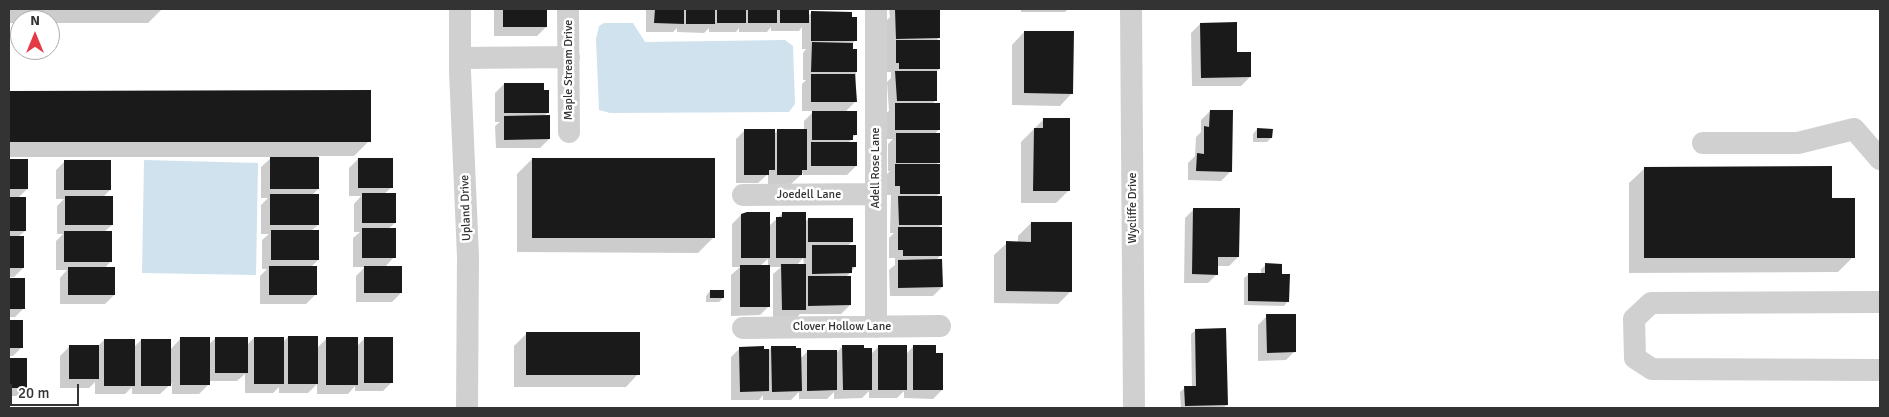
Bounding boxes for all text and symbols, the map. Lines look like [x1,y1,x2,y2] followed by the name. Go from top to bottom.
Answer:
[10,10,60,60] north arrow
[30,12,40,29] text: N
[562,20,576,120] street label: Maple Stream Drive
[869,127,883,209] street label: Adell Rose Lane
[1126,173,1140,243] street label: Wycliffe Drive
[458,175,474,241] street label: Upland Drive
[777,188,841,202] street label: Joedell Lane
[793,320,891,334] street label: Clover Hollow Lane
[12,374,81,406] scale bar
[18,384,49,402] text: 20 m

